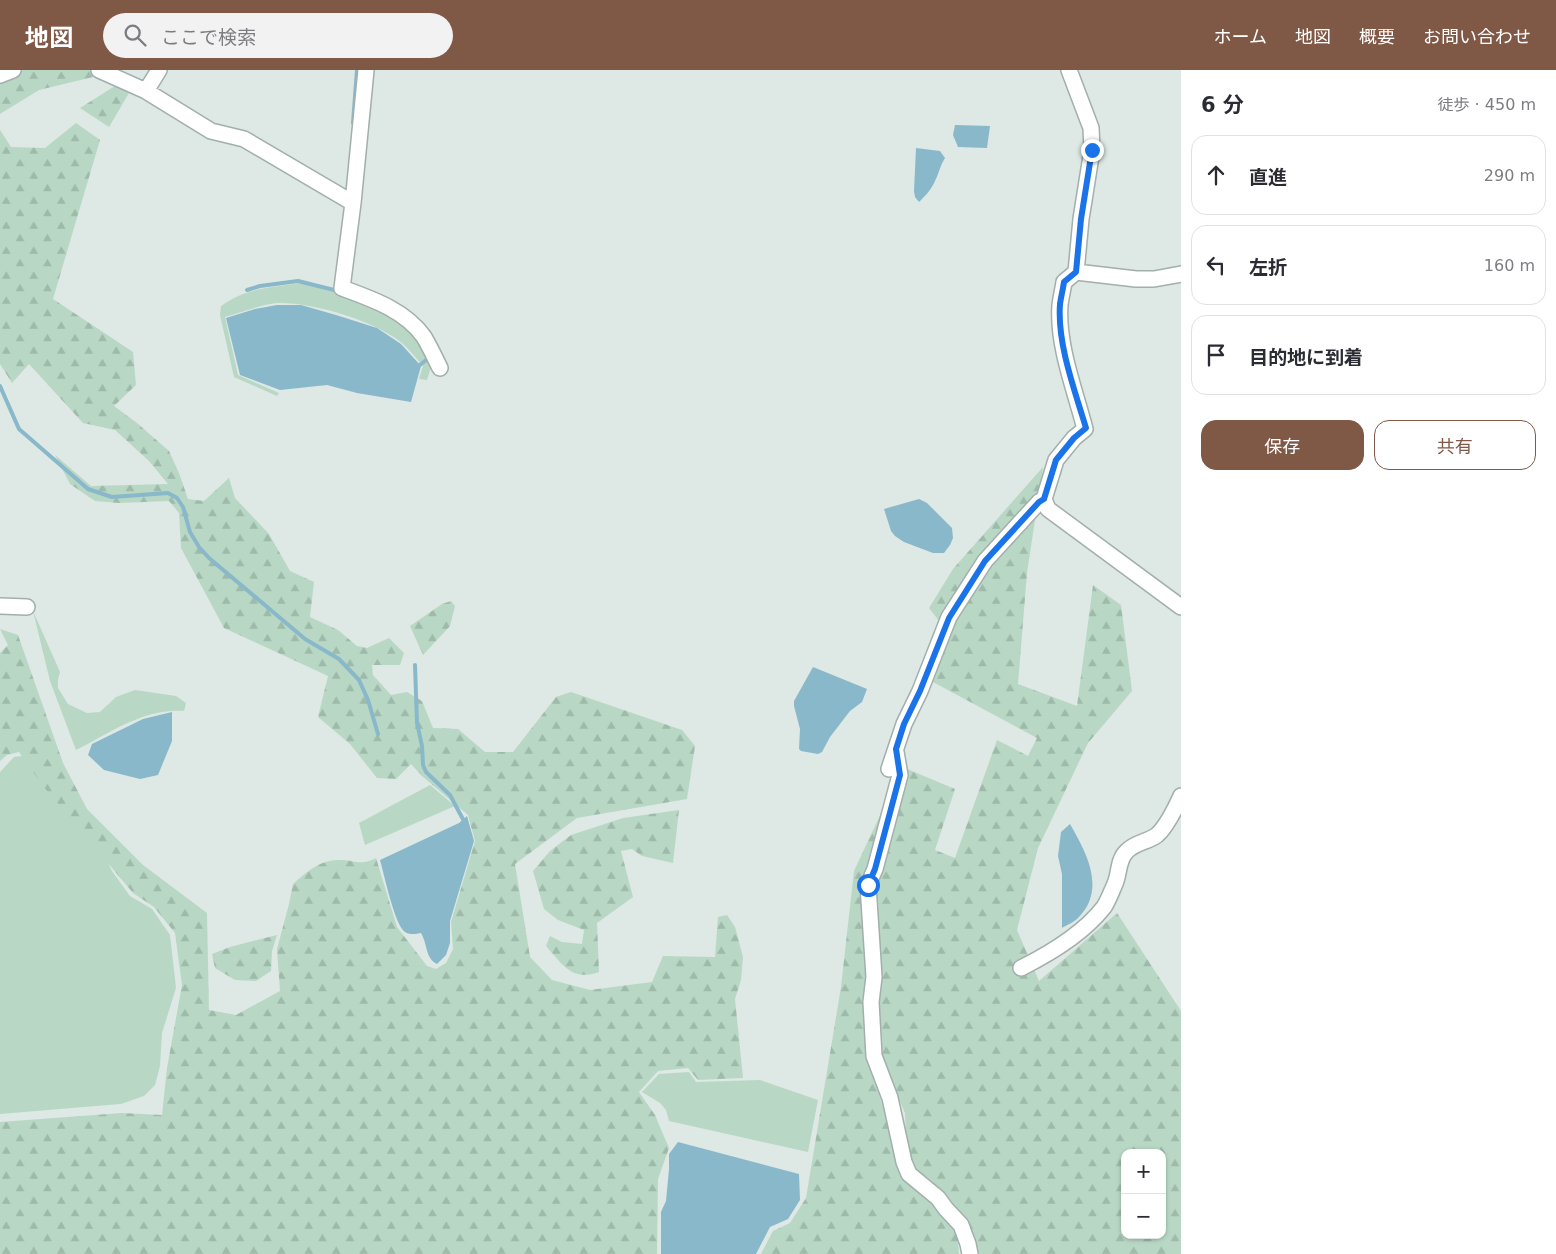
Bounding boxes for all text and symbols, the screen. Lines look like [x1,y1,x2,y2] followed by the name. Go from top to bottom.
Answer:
[103,13,453,58] search box
[121,21,149,49] icon: search
[25,24,73,52] text: 地図
[161,26,256,48] text: ここで検索
[1214,26,1267,47] text: ホーム
[1295,26,1331,47] text: 地図
[1359,26,1395,47] text: 概要
[1423,26,1531,47] text: お問い合わせ
[1201,93,1244,117] text: 6 分
[1438,95,1536,114] text: 徒歩 · 450 m
[1081,139,1104,162] route end
[1202,161,1230,189] icon: ahead
[1249,166,1287,188] text: 直進
[1484,166,1535,185] text: 290 m
[1202,251,1230,279] icon: left
[1249,256,1287,278] text: 左折
[1484,256,1535,275] text: 160 m
[1202,341,1230,369] icon: arrive
[1249,346,1363,368] text: 目的地に到着
[1201,420,1364,470] button: 保存
[1374,420,1536,470] button: 共有
[857,874,880,897] route start
[1121,1149,1166,1239] map controls
[1121,1149,1166,1194] button: +
[1121,1194,1166,1239] button: −

